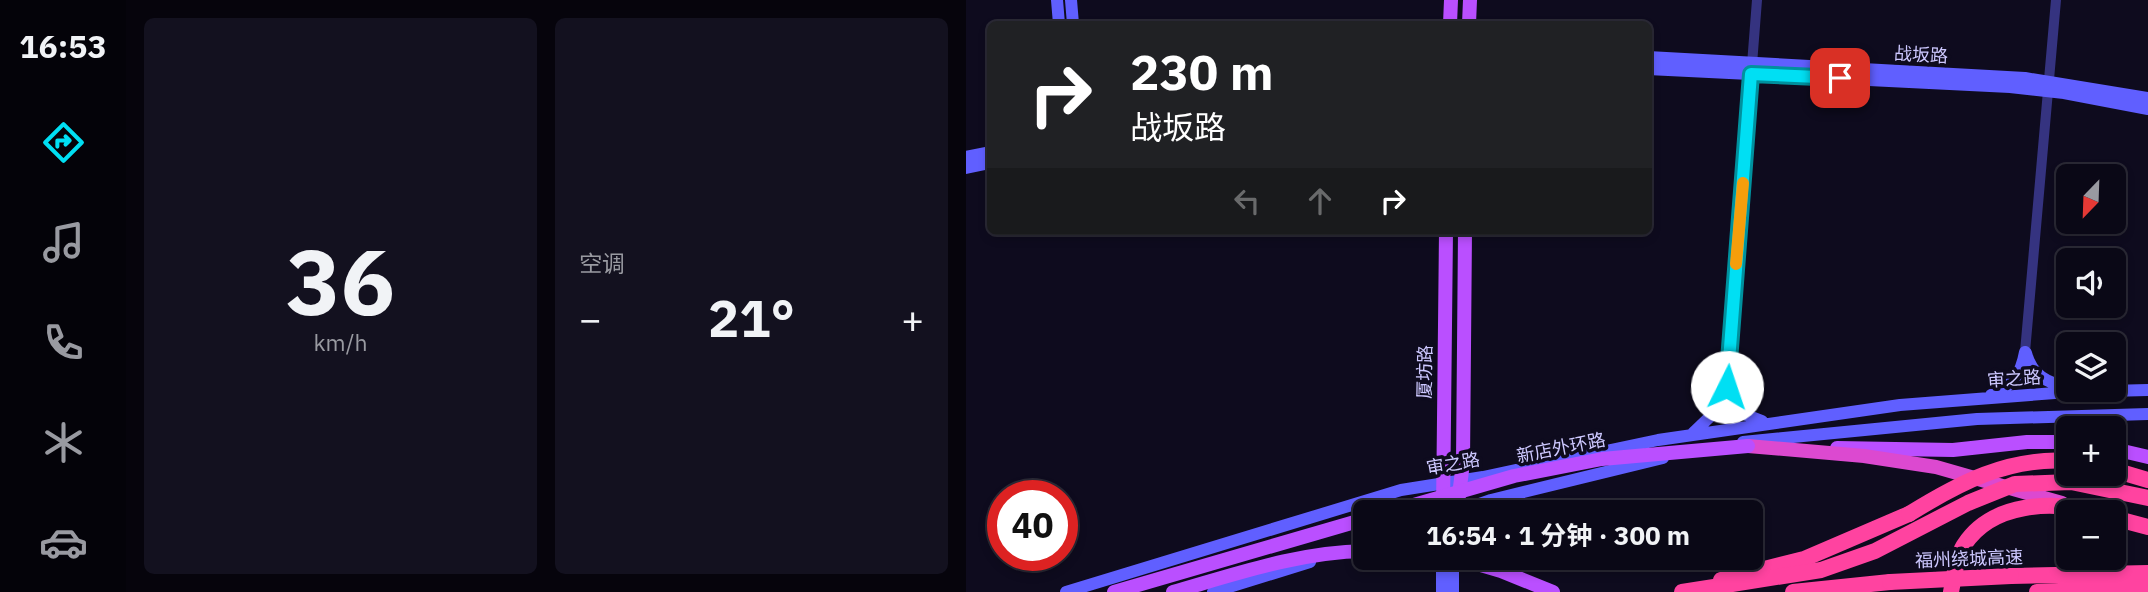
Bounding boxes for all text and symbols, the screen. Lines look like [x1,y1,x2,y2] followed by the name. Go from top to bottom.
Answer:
[19,25,107,67] text: 16:53
[1130,40,1274,103] text: 230 m
[1893,42,1949,67] street label: 战坂路
[1810,48,1870,108] pin
[1015,49,1106,140] icon: right
[1821,59,1859,97] icon: arrive
[1130,106,1226,148] text: 战坂路
[39,118,88,167] icon: directions
[2056,164,2126,234] north arrow
[2056,164,2126,570] map controls
[1228,182,1266,220] icon: left
[1301,182,1339,220] icon: ahead
[1374,182,1412,220] icon: right
[39,218,88,267] icon: music
[286,222,395,340] text: 36
[579,248,625,278] text: 空调
[2056,248,2126,318] button: sound
[708,284,795,351] text: 21°
[579,294,602,343] text: −
[901,294,924,343] text: +
[39,318,88,367] icon: phone
[313,327,368,357] text: km/h
[2056,332,2126,402] button: layers
[1413,345,1436,399] street label: 厦坊路
[1690,350,1764,424] position arrow
[1986,365,2042,392] street label: 审之路
[2056,416,2126,486] button: +
[39,418,88,467] icon: climate
[1515,428,1607,467] street label: 新店外环路
[1424,447,1481,480] street label: 审之路
[987,480,1078,571] speed limit sign: 40
[2056,500,2126,570] button: −
[39,518,88,567] icon: car
[1426,518,1690,552] text: 16:54 · 1 分钟 · 300 m
[1915,545,2023,572] street label: 福州绕城高速

